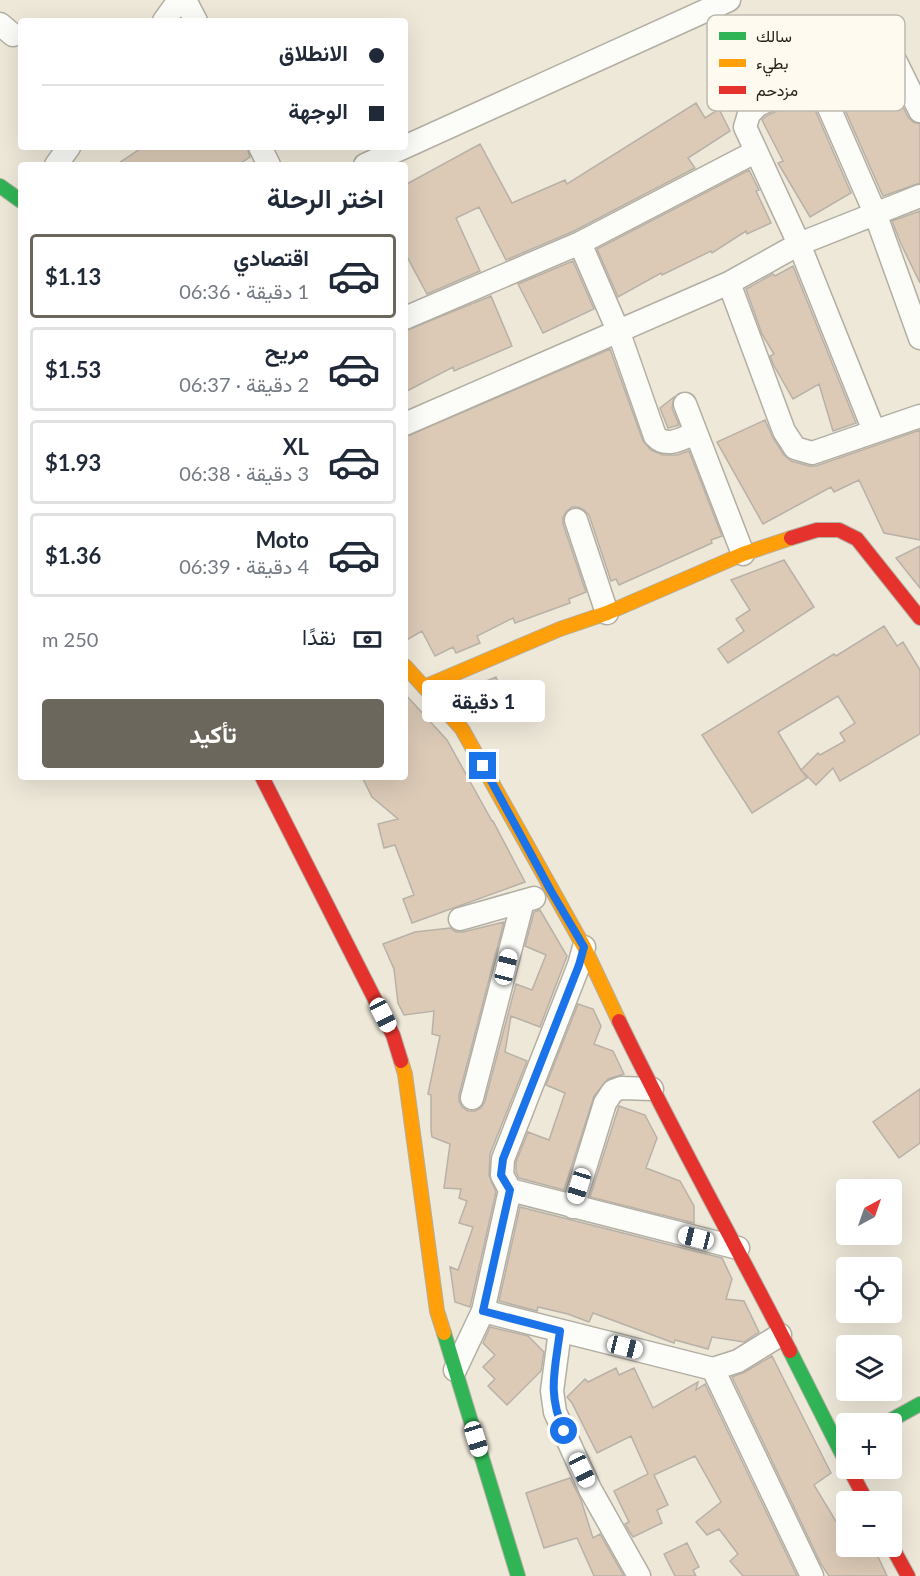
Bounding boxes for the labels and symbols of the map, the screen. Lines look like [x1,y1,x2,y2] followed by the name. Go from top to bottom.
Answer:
[707,15,905,111] legend
[756,26,792,45] text: سالك
[756,53,788,77] text: بطيء
[756,80,798,101] text: مزدحم
[422,679,544,721] callout: 1 دقيقة
[469,752,496,779] route end
[493,947,519,987] car
[367,995,399,1035] car
[565,1166,593,1206] car
[836,1179,902,1245] north arrow
[676,1225,716,1251] car
[605,1334,645,1360] car
[550,1417,577,1444] route start
[462,1419,490,1459] car
[566,1450,598,1490] car

